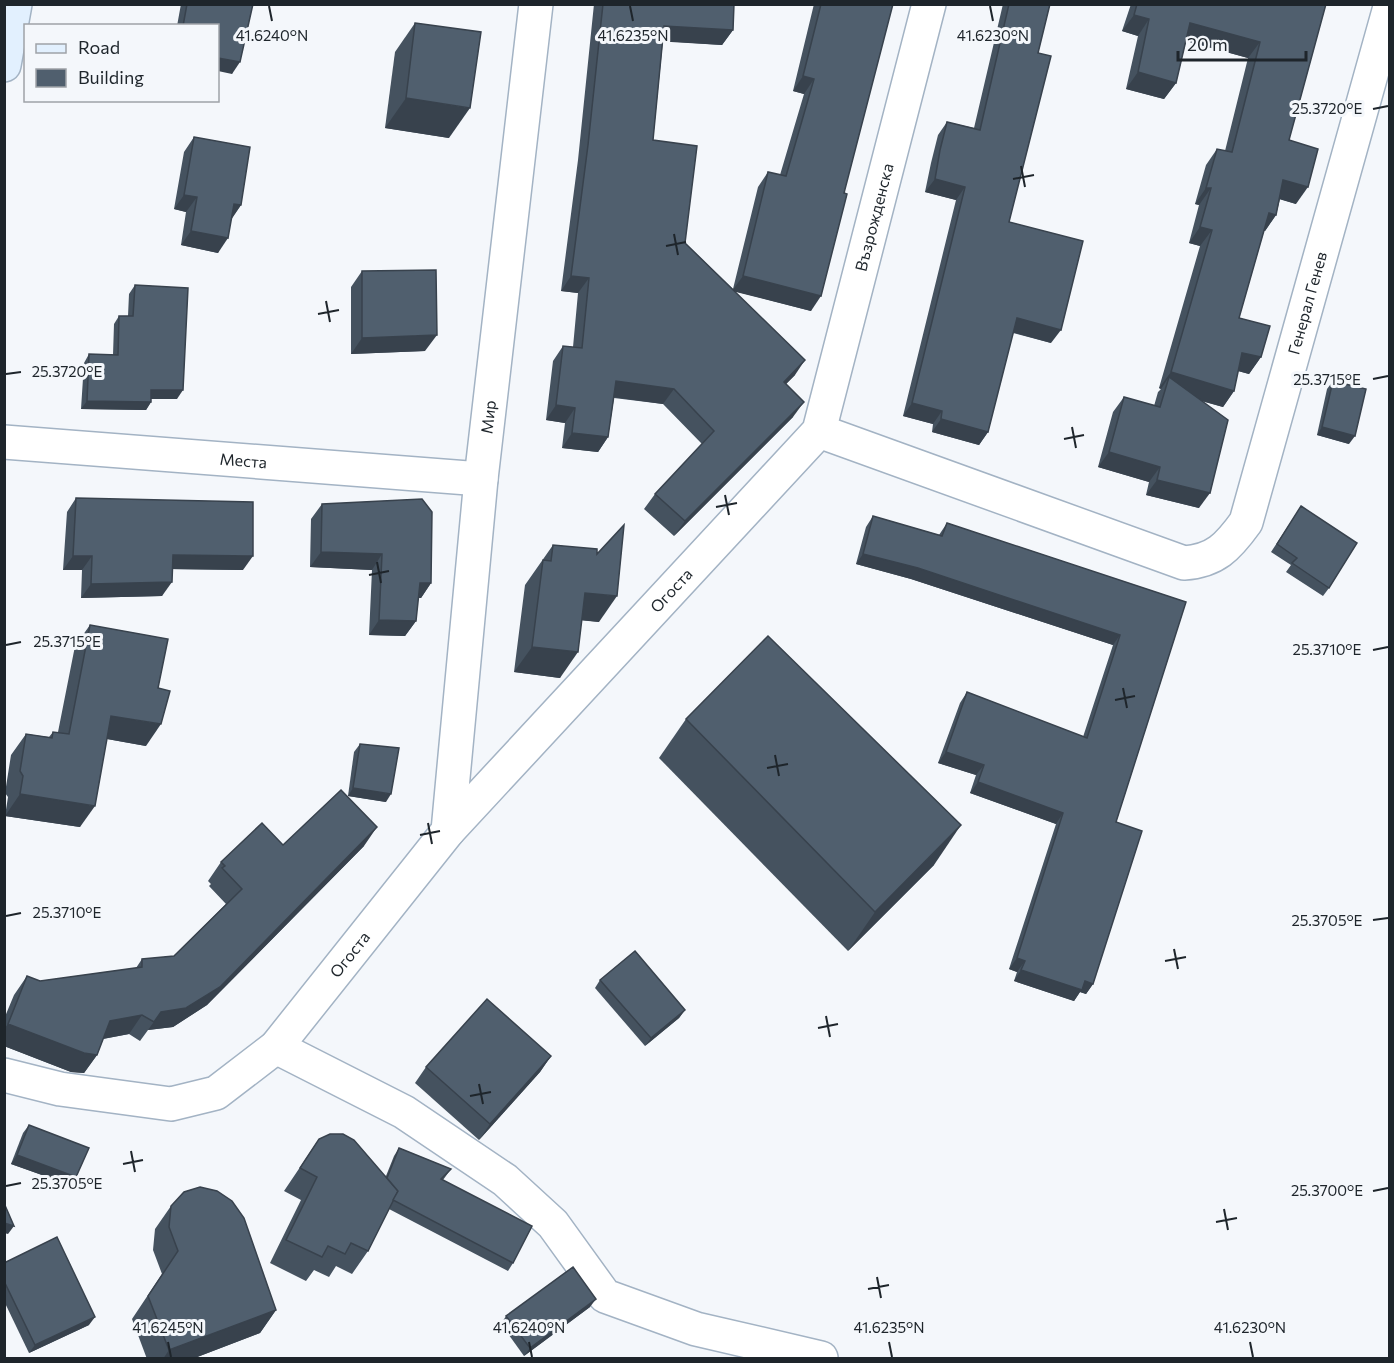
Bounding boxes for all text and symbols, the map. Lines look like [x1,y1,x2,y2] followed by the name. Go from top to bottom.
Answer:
[24,24,219,102] legend
[1178,24,1306,62] scale bar
[236,26,308,44] text: 41.6240°N
[597,26,669,44] text: 41.6235°N
[957,26,1029,44] text: 41.6230°N
[1187,33,1228,55] text: 20 m
[78,36,120,58] text: Road
[78,66,144,88] text: Building
[1292,99,1362,117] text: 25.3720°E
[851,161,897,273] street label: Възрожденска
[1283,249,1330,357] street label: Генерал Генев
[32,362,102,380] text: 25.3720°E
[1293,370,1361,388] text: 25.3715°E
[476,399,499,435] street label: Мир
[219,449,268,471] street label: Места
[646,564,696,616] street label: Огоста
[33,632,101,650] text: 25.3715°E
[1293,640,1361,658] text: 25.3710°E
[33,903,101,921] text: 25.3710°E
[1292,911,1363,929] text: 25.3705°E
[325,927,373,981] street label: Огоста
[32,1174,103,1192] text: 25.3705°E
[1291,1181,1363,1199] text: 25.3700°E
[132,1318,204,1336] text: 41.6245°N
[493,1318,565,1336] text: 41.6240°N
[853,1318,925,1336] text: 41.6235°N
[1214,1318,1286,1336] text: 41.6230°N

